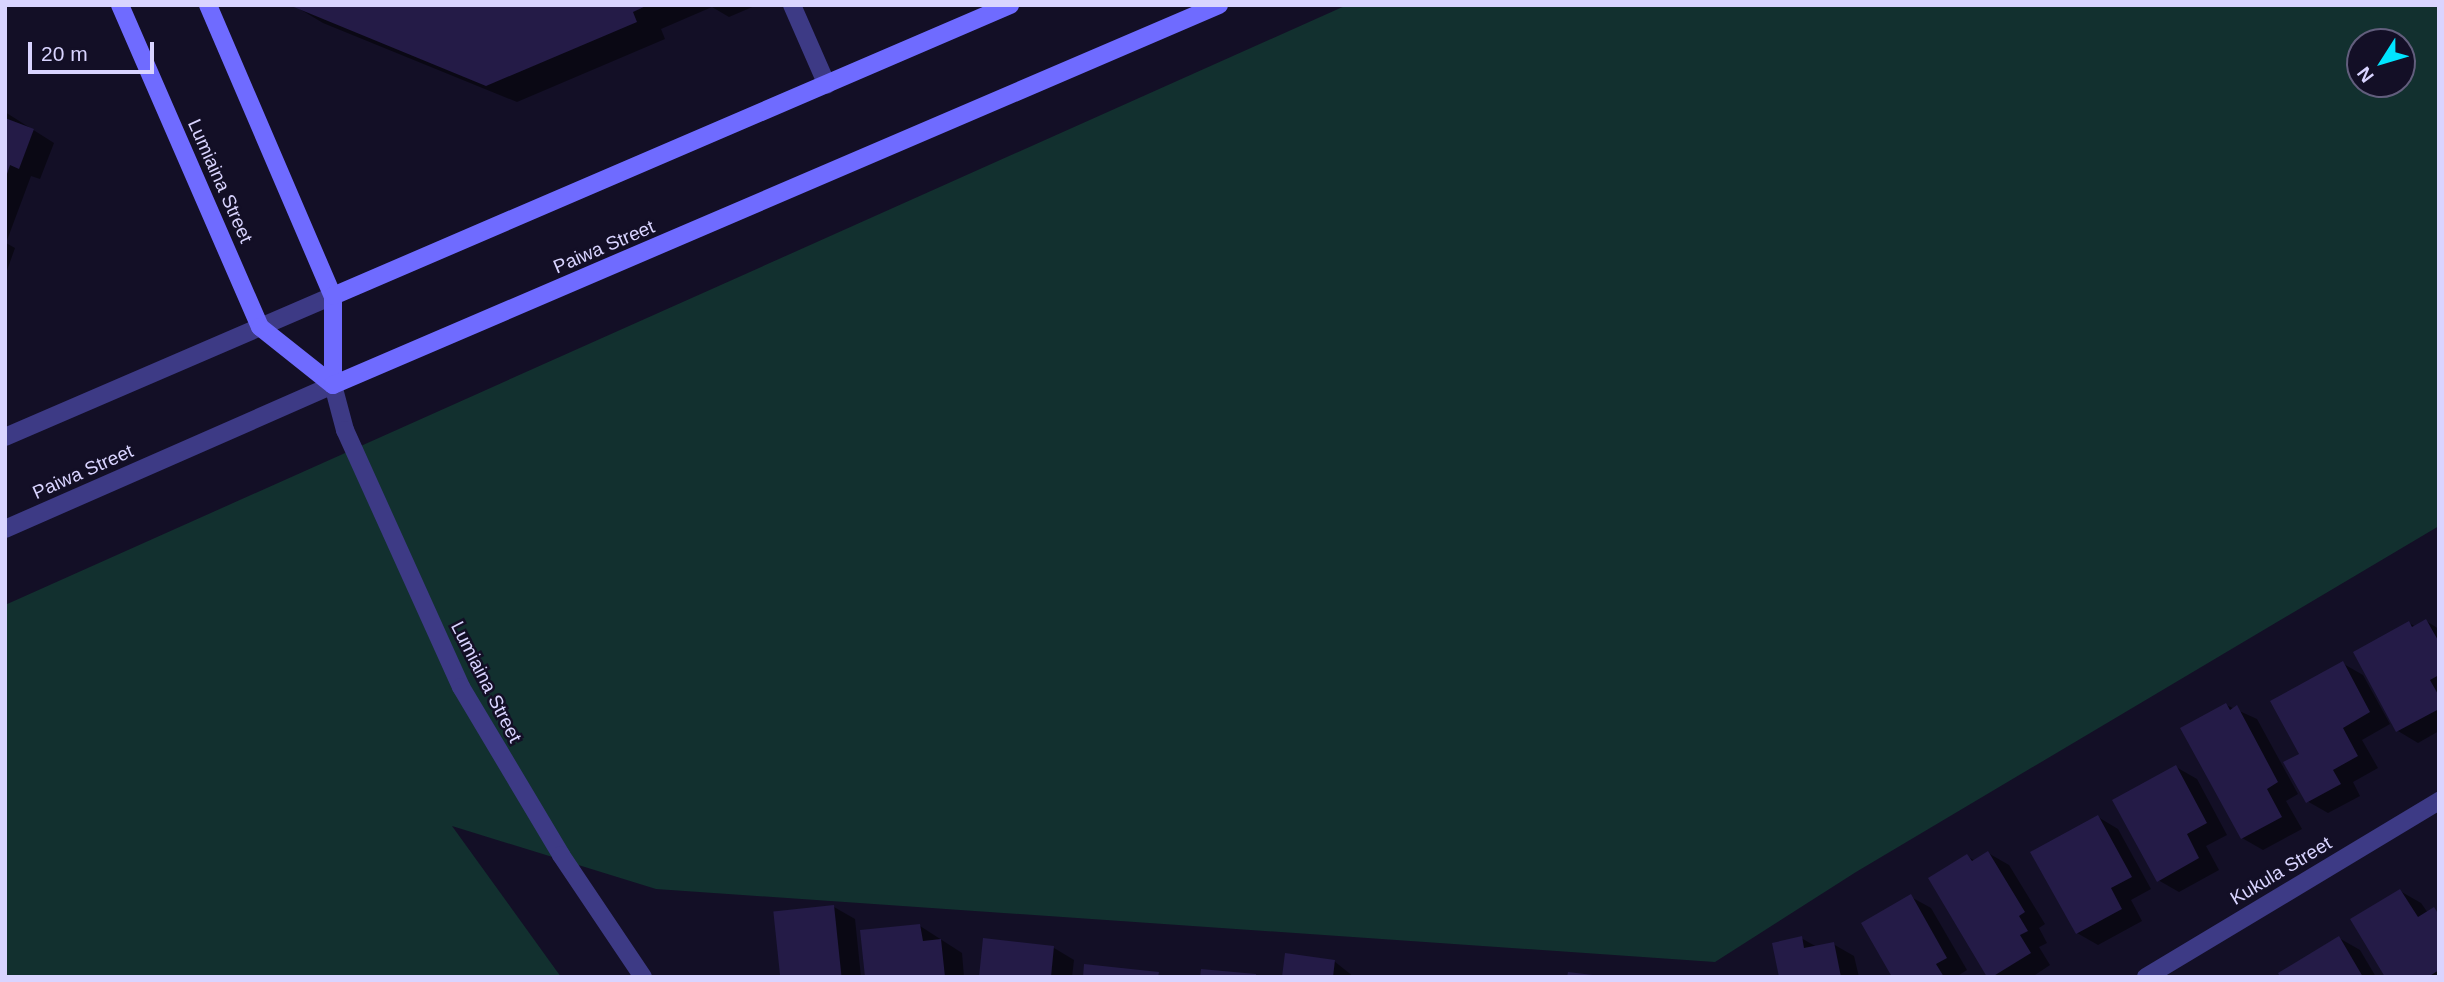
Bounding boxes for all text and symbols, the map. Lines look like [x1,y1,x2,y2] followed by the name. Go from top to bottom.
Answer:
[32,28,158,72] scale bar
[2346,28,2416,98] north arrow
[41,42,88,65] text: 20 m
[2353,63,2378,87] text: N
[183,116,257,246] street label: Lumiaina Street
[550,215,658,279] street label: Paiwa Street
[29,440,137,504] street label: Paiwa Street
[446,618,526,746] street label: Lumiaina Street
[2226,832,2336,910] street label: Kukula Street

